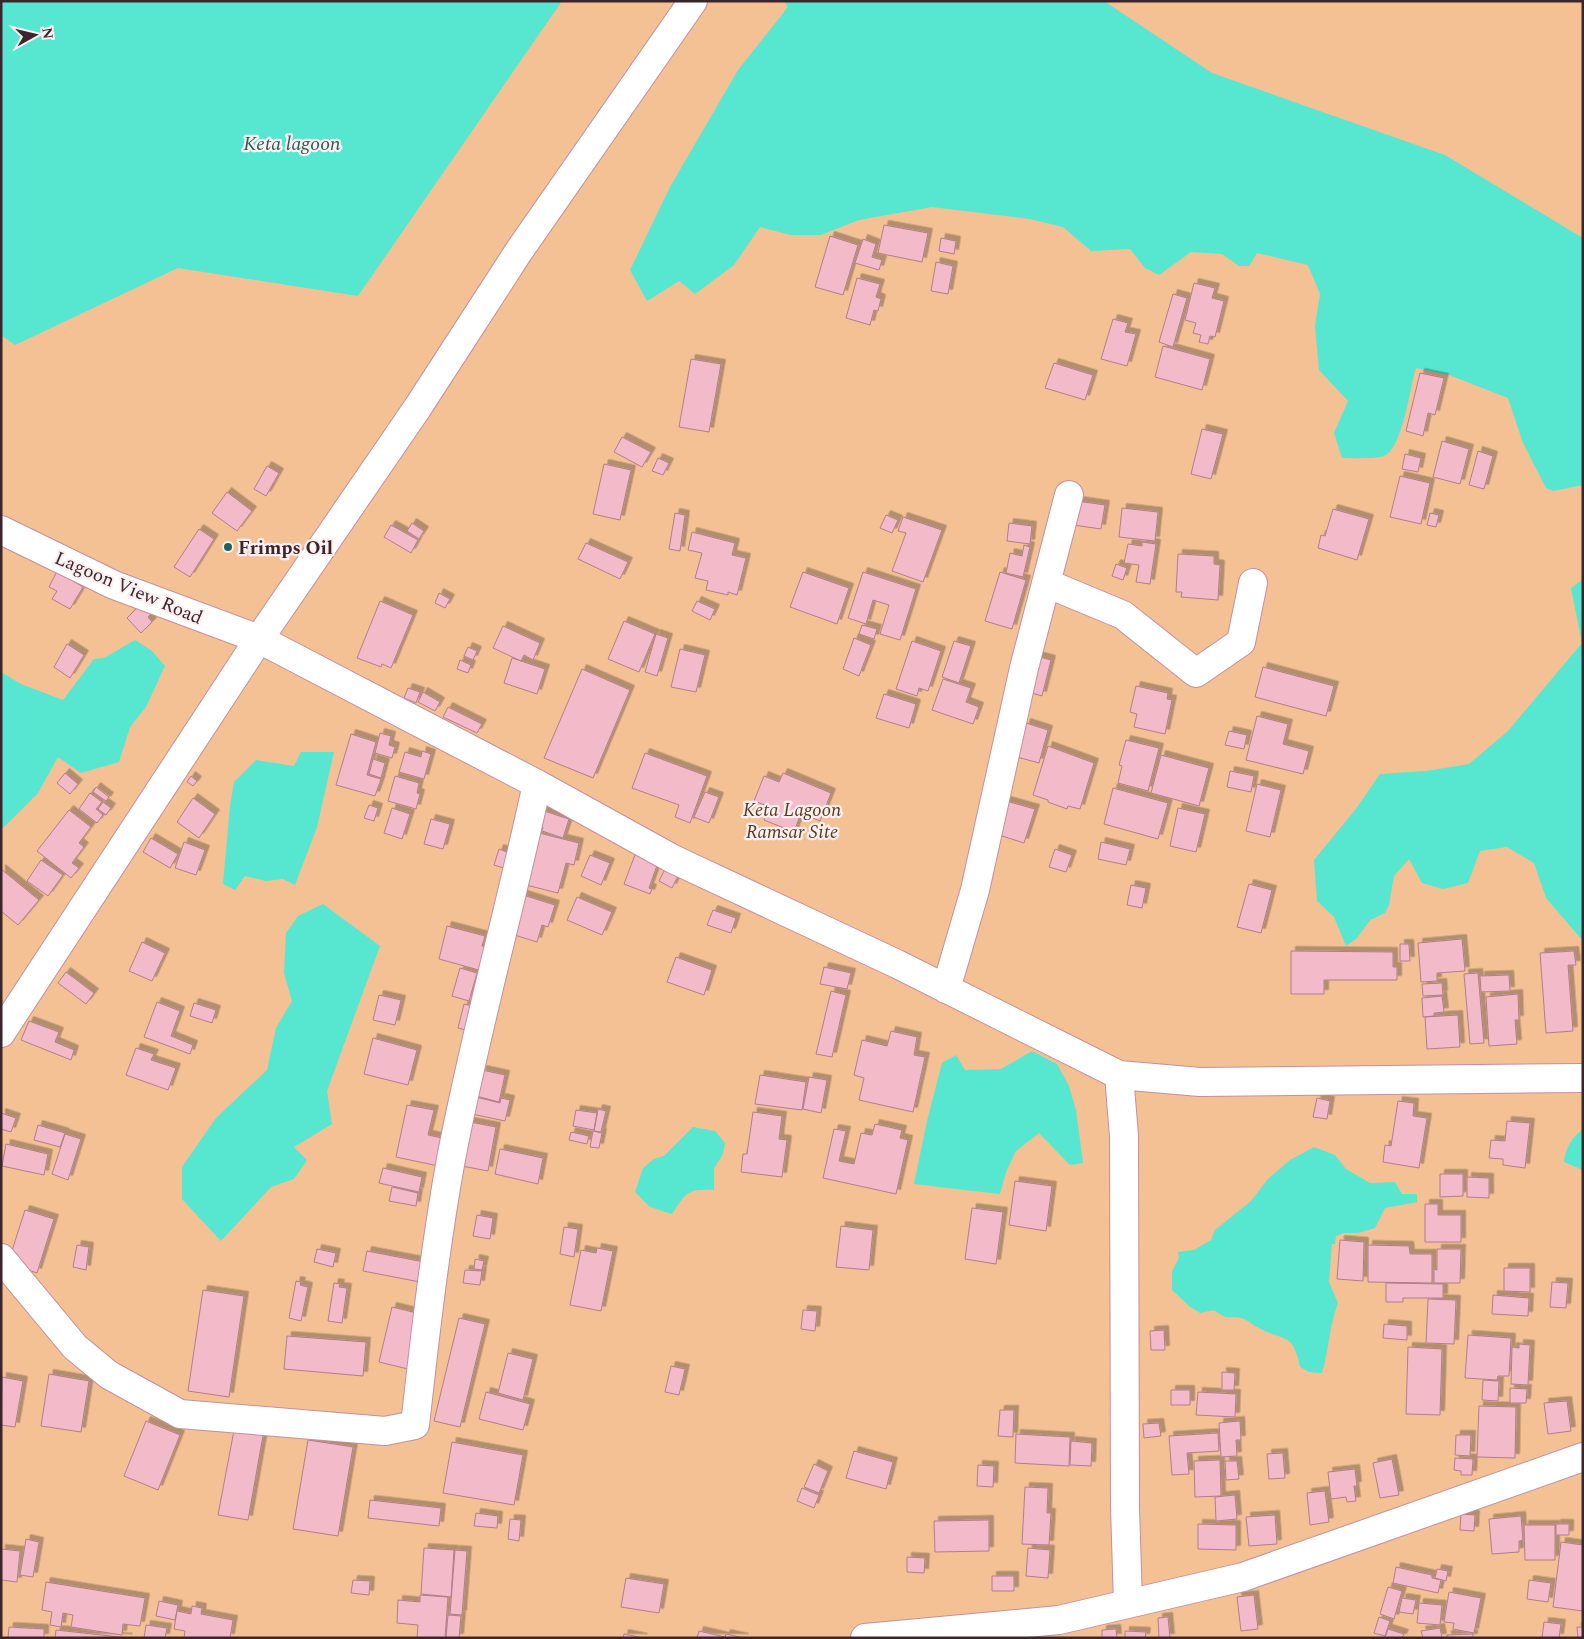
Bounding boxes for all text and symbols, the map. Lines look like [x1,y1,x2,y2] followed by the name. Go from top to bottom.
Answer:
[10,10,60,60] north arrow
[36,26,59,40] text: N
[243,129,341,159] water label: Keta lagoon
[238,534,333,563] place label: Frimps Oil
[222,541,234,553] marker: Frimps Oil
[50,544,207,633] street label: Lagoon View Road
[743,796,841,847] park label: Keta Lagoon Ramsar Site

